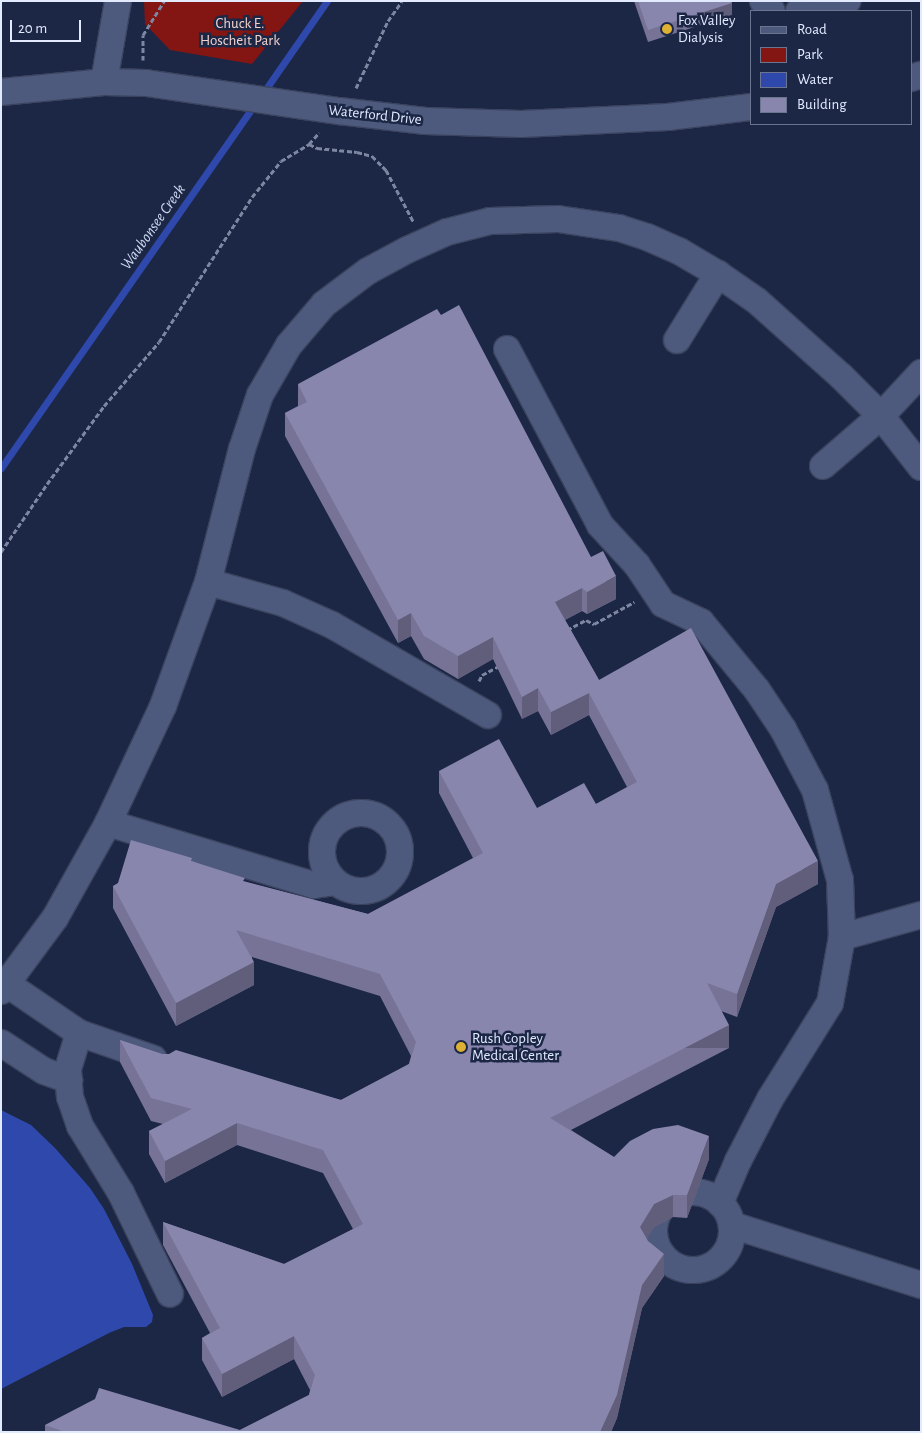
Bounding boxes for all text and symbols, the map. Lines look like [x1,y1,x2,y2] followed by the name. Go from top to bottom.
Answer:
[12,10,84,42] scale bar
[750,10,912,125] legend
[678,11,735,46] place label: Fox Valley Dialysis
[200,14,280,49] park label: Chuck E. Hoscheit Park
[18,21,47,36] text: 20 m
[660,22,674,36] marker: Fox Valley Dialysis
[797,22,827,37] text: Road
[797,47,823,62] text: Park
[797,72,833,87] text: Water
[797,97,847,112] text: Building
[328,101,422,129] street label: Waterford Drive
[116,180,190,274] water label: Waubonsee Creek
[472,1029,559,1064] place label: Rush Copley Medical Center
[454,1040,468,1054] marker: Rush Copley Medical Center

